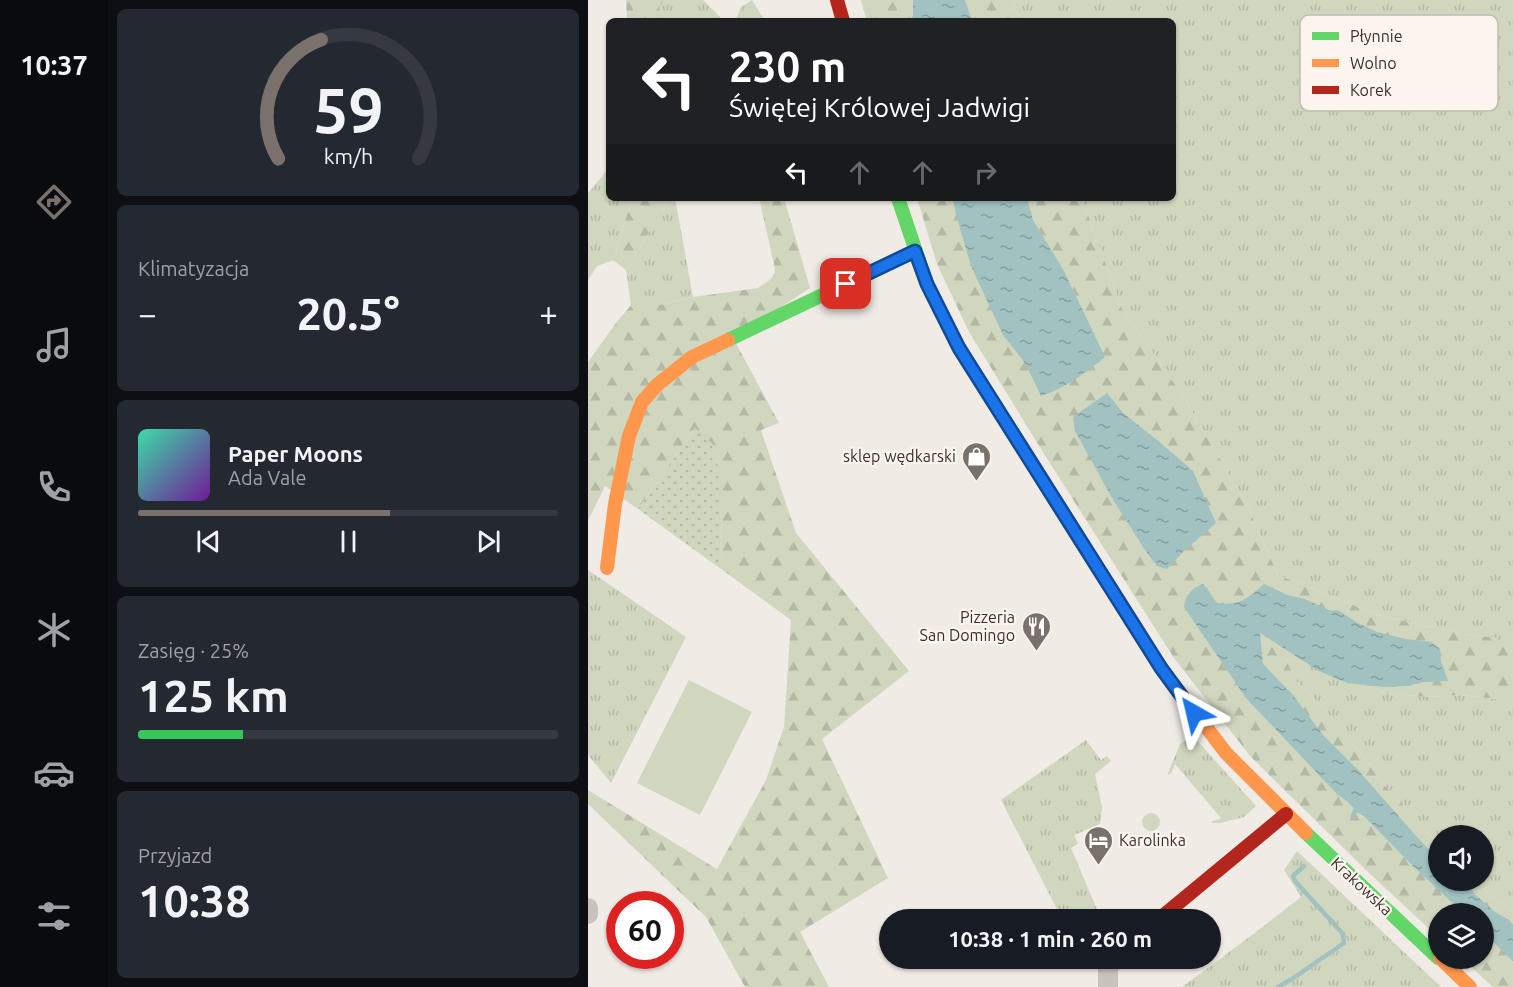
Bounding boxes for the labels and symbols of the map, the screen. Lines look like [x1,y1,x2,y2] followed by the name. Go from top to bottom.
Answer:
[1300,15,1498,111] legend
[1350,27,1403,45] text: Płynnie
[1350,54,1397,72] text: Wolno
[1350,81,1392,99] text: Korek
[820,258,871,309] pin
[961,440,993,482] shop icon: sklep wędkarski
[843,447,956,465] place label: sklep wędkarski
[920,608,1015,644] place label: Pizzeria San Domingo
[1020,610,1052,652] restaurant icon: Pizzeria San Domingo
[1162,681,1226,745] position arrow
[1082,824,1114,866] hotel icon: Karolinka
[1119,831,1186,849] place label: Karolinka
[1328,853,1396,919] street label: Krakowska
[606,891,684,969] speed limit sign: 60

